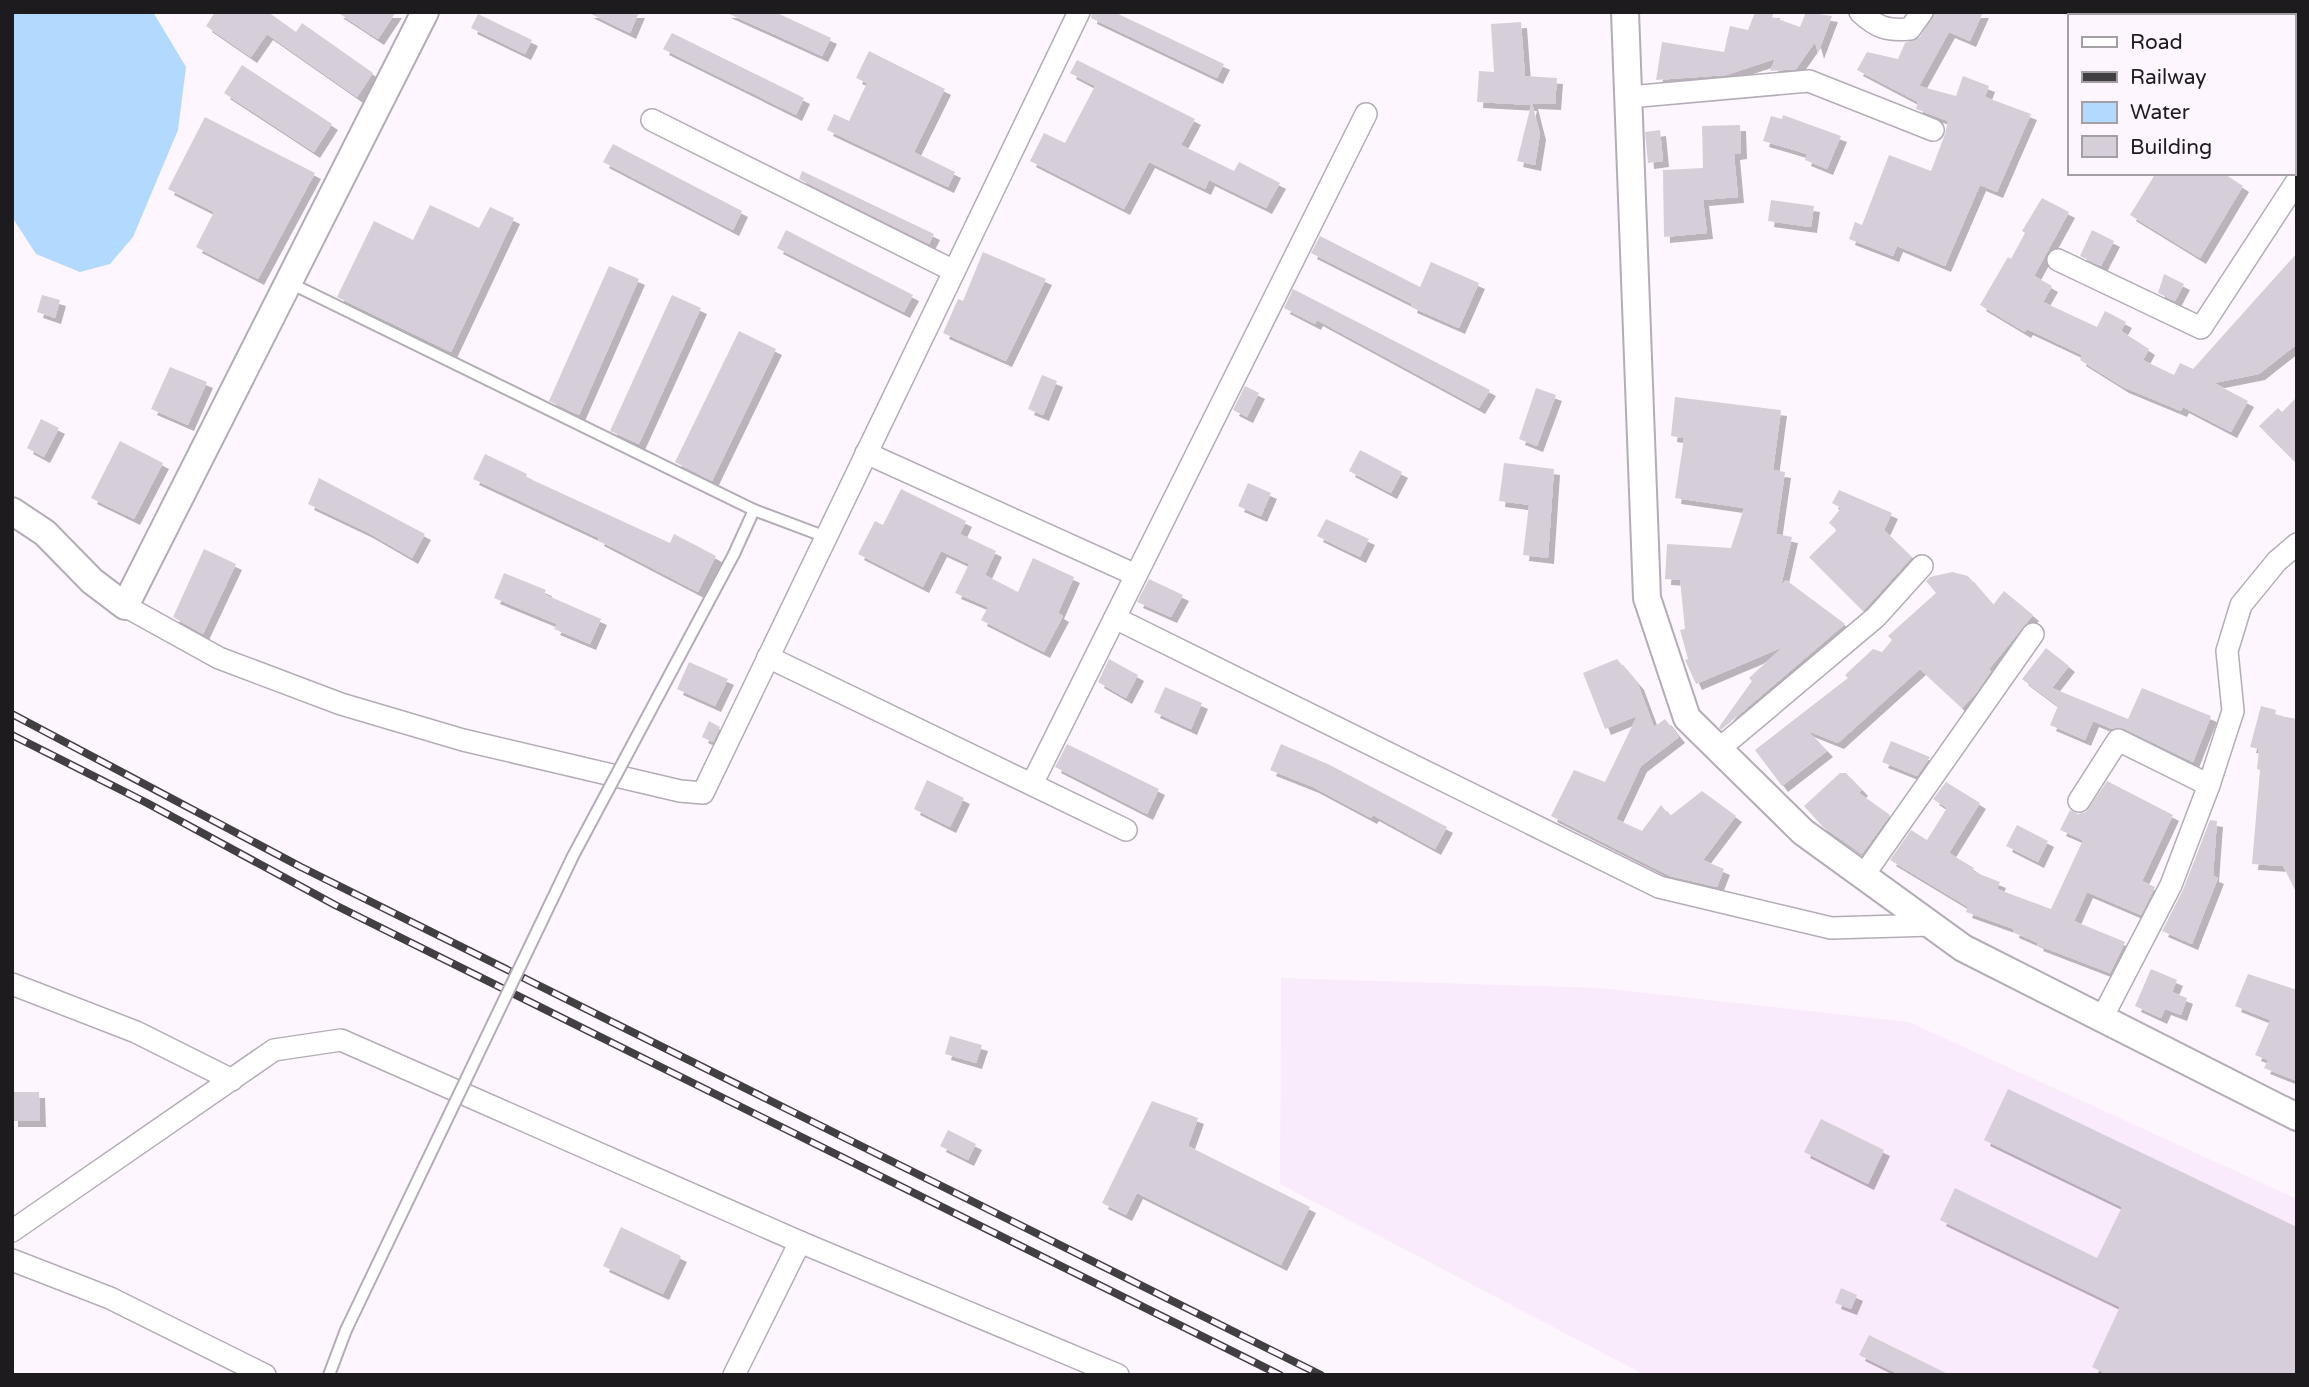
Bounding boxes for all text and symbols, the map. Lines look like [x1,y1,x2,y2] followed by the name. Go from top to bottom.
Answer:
[2068,14,2295,175] legend
[2130,30,2183,55] text: Road
[2130,65,2207,90] text: Railway
[2130,100,2190,125] text: Water
[2130,135,2212,160] text: Building

